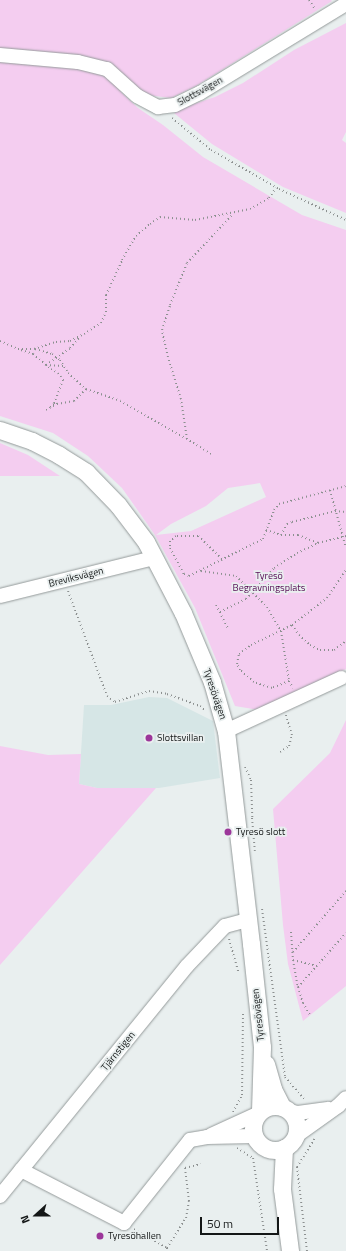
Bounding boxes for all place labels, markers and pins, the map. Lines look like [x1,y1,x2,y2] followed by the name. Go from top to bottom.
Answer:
[157,732,204,744] place label: Slottsvillan
[144,733,154,743] marker: Slottsvillan
[236,826,285,838] place label: Tyresö slott
[223,827,233,837] marker: Tyresö slott
[108,1230,161,1242] place label: Tyresöhallen
[95,1231,105,1241] marker: Tyresöhallen

